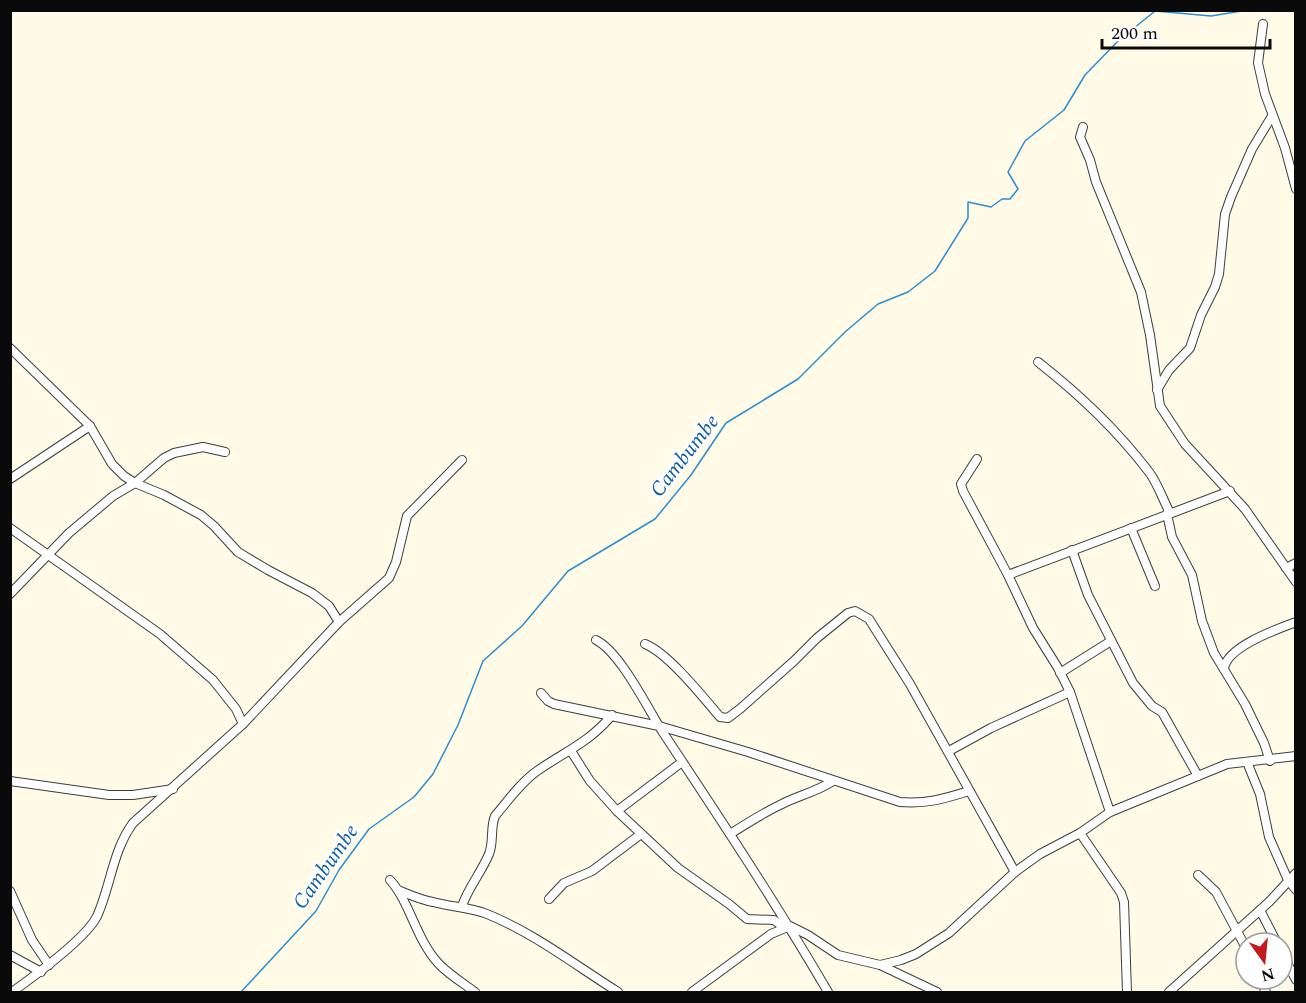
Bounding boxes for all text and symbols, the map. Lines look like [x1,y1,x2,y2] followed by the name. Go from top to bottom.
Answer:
[1102,12,1270,50] scale bar
[1111,20,1158,47] text: 200 m
[642,408,728,504] water label: Cambumbe
[285,818,367,916] water label: Cambumbe
[1234,931,1294,991] north arrow
[1258,961,1277,988] text: N

